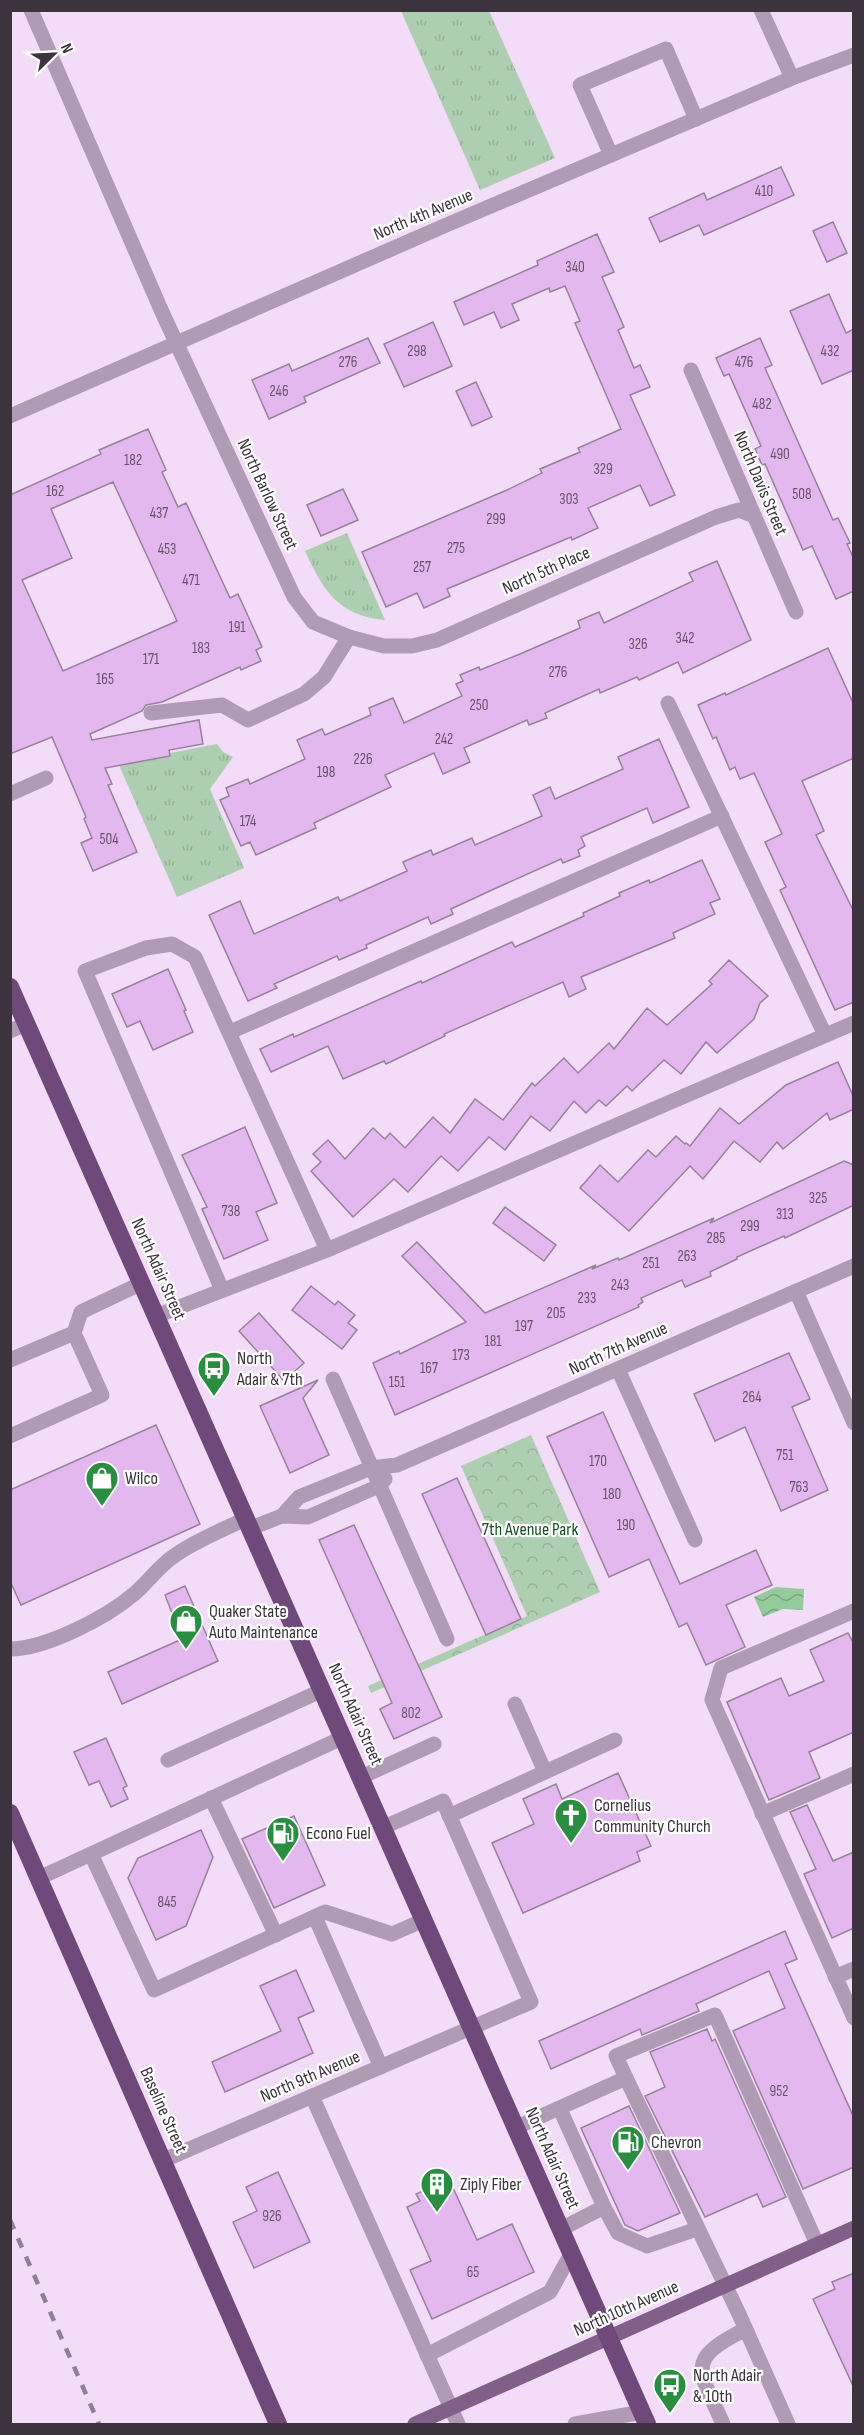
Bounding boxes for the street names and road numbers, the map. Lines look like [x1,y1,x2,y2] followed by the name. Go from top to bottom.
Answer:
[370,184,476,245] street label: North 4th Avenue
[729,428,792,539] street label: North Davis Street
[233,435,303,553] street label: North Barlow Street
[499,542,593,599] street label: North 5th Place
[127,1215,191,1324] street label: North Adair Street
[566,1317,671,1380] street label: North 7th Avenue
[324,1660,388,1769] street label: North Adair Street
[257,2046,363,2107] street label: North 9th Avenue
[135,2064,192,2157] street label: Baseline Street
[521,2104,585,2213] street label: North Adair Street
[571,2276,682,2341] street label: North 10th Avenue

